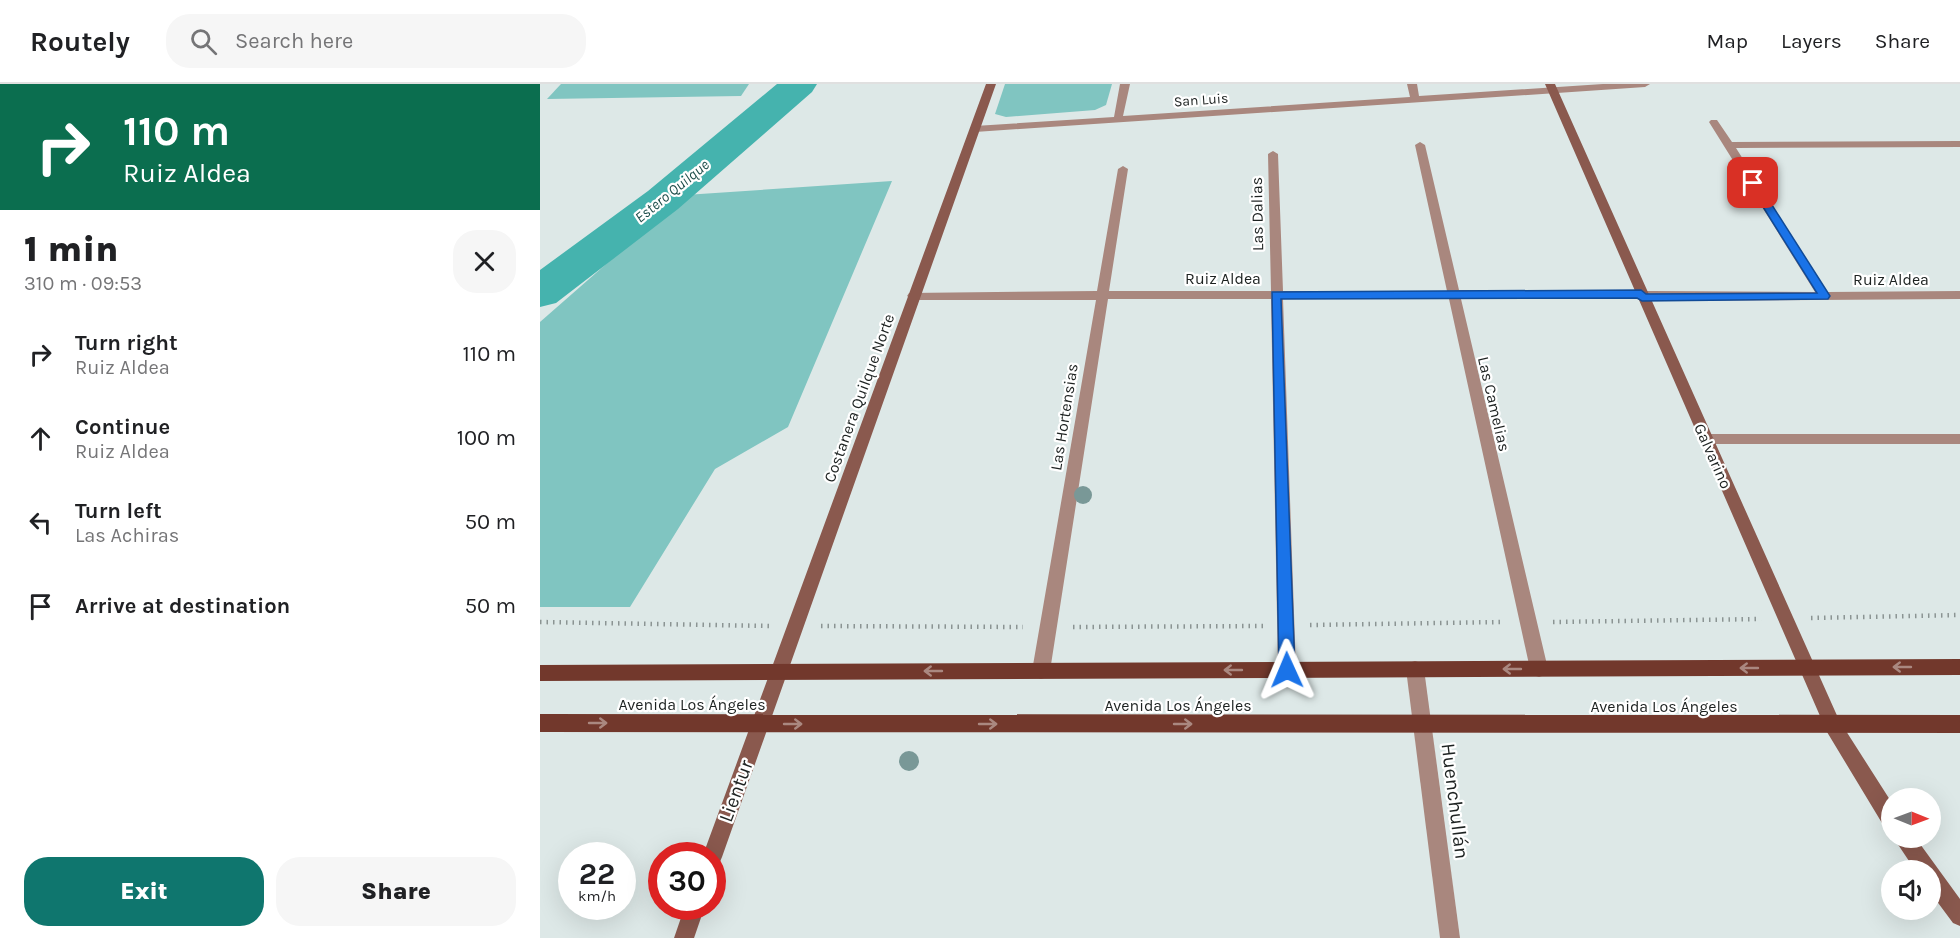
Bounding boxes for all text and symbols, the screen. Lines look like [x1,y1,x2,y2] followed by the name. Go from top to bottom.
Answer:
[166,14,586,68] search box
[30,25,130,58] text: Routely
[187,25,220,58] icon: search
[235,28,353,54] text: Search here
[1706,29,1748,53] text: Map
[1781,29,1842,53] text: Layers
[1875,29,1930,53] text: Share
[1173,90,1229,110] street label: San Luis
[123,106,230,156] text: 110 m
[24,108,102,186] icon: right
[631,156,713,226] water label: Estero Quilque
[123,157,251,189] text: Ruiz Aldea
[1727,157,1778,208] pin
[1736,166,1769,199] icon: arrive
[1247,177,1267,251] street label: Las Dalias
[24,228,118,270] text: 1 min
[453,230,516,293] button: close
[1185,269,1261,288] street label: Ruiz Aldea
[1853,270,1929,289] street label: Ruiz Aldea
[24,272,142,295] text: 310 m · 09:53
[820,311,898,485] street label: Costanera Quilque Norte
[75,330,178,356] text: Turn right
[24,338,57,371] icon: right
[463,341,516,367] text: 110 m
[1474,355,1514,453] street label: Las Camelias
[75,356,170,379] text: Ruiz Aldea
[1046,362,1082,472] street label: Las Hortensias
[75,414,170,440] text: Continue
[1690,420,1736,492] street label: Galvarino
[24,422,57,455] icon: ahead
[457,425,516,451] text: 100 m
[75,440,170,463] text: Ruiz Aldea
[75,498,162,524] text: Turn left
[24,506,57,539] icon: left
[465,509,516,535] text: 50 m
[75,524,179,547] text: Las Achiras
[24,590,57,623] icon: arrive
[75,593,290,619] text: Arrive at destination
[465,593,516,619] text: 50 m
[1255,638,1319,702] position arrow
[1892,661,1912,673] one-way arrow
[1740,662,1760,674] one-way arrow
[1503,663,1523,675] one-way arrow
[1224,664,1244,676] one-way arrow
[924,665,944,677] one-way arrow
[618,695,766,714] street label: Avenida Los Ángeles
[1104,696,1252,715] street label: Avenida Los Ángeles
[1590,697,1738,716] street label: Avenida Los Ángeles
[588,717,608,729] one-way arrow
[783,718,803,730] one-way arrow
[978,718,998,730] one-way arrow
[1173,718,1193,730] one-way arrow
[1436,742,1474,860] street label: Huenchullán
[714,756,758,825] street label: Lientur
[1881,788,1941,848] north arrow
[1881,788,1941,920] map controls
[648,842,726,920] speed limit sign: 30
[579,856,615,892] text: 22
[24,857,264,926] button: Exit
[276,857,516,926] button: Share
[1881,860,1941,920] button: sound
[578,887,616,905] text: km/h

